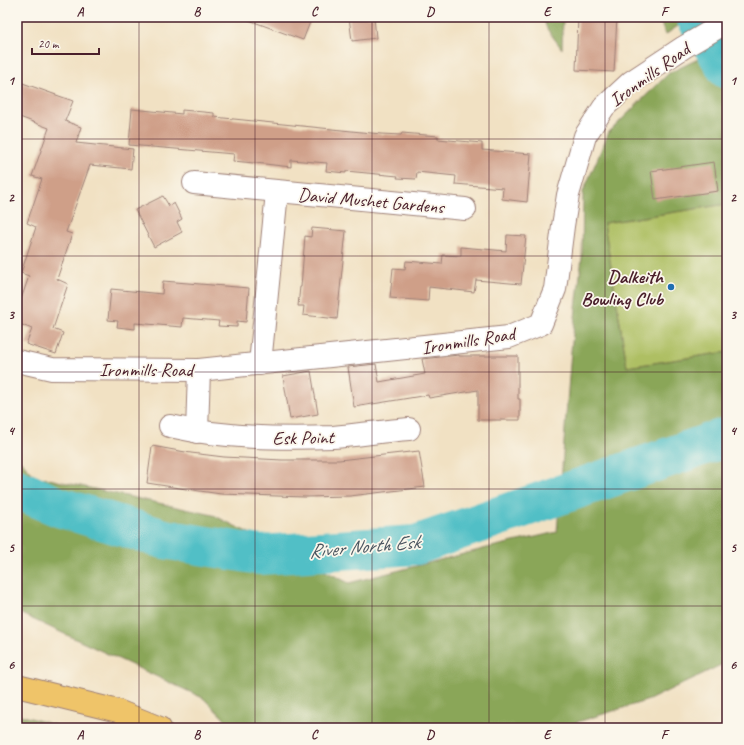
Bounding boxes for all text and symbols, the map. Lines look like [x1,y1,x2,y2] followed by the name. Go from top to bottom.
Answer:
[77,4,85,20] text: A
[194,4,202,20] text: B
[311,4,319,20] text: C
[426,4,435,20] text: D
[544,4,553,20] text: E
[661,4,670,20] text: F
[32,30,99,56] scale bar
[605,35,697,112] street label: Ironmills Road
[38,36,60,52] text: 20 m
[8,73,16,89] text: 1
[730,73,738,89] text: 1
[297,183,446,219] street label: David Mushet Gardens
[8,190,15,206] text: 2
[730,190,737,206] text: 2
[581,265,665,311] place label: Dalkeith Bowling Club
[666,282,676,292] marker: Dalkeith Bowling Club
[8,307,15,323] text: 3
[730,307,737,323] text: 3
[420,321,520,360] street label: Ironmills Road
[99,358,196,382] street label: Ironmills Road
[8,423,16,439] text: 4
[730,423,738,439] text: 4
[272,425,336,451] street label: Esk Point
[308,529,424,564] water label: River North Esk
[8,540,15,556] text: 5
[730,540,737,556] text: 5
[8,657,15,673] text: 6
[730,657,737,673] text: 6
[77,727,85,743] text: A
[194,727,202,743] text: B
[311,727,319,743] text: C
[426,727,435,743] text: D
[544,727,553,743] text: E
[661,727,670,743] text: F

